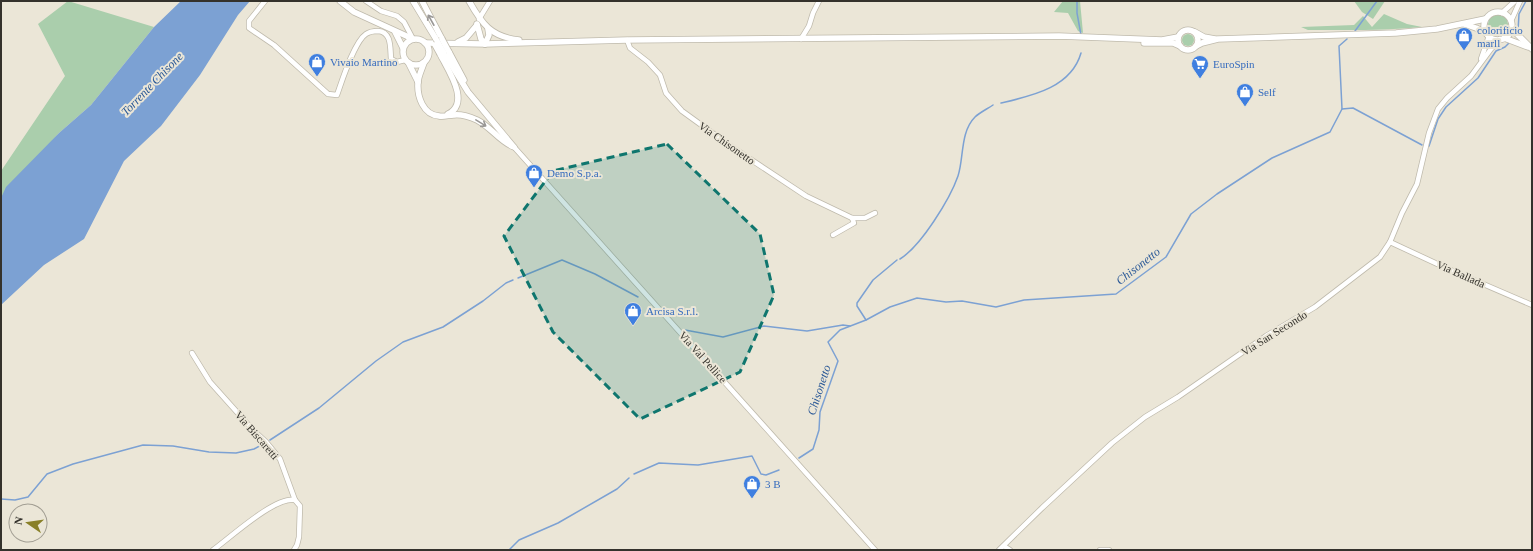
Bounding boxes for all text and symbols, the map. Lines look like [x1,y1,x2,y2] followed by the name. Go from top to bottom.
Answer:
[427,14,435,26] one-way arrow
[1477,24,1523,49] place label: colorificio marll
[1454,26,1474,51] shop icon: colorificio marll
[118,49,186,119] water label: Torrente Chisone
[307,52,327,77] shop icon: Vivaio Martino
[1190,54,1210,79] supermarket icon: EuroSpin
[330,56,398,68] place label: Vivaio Martino
[1213,58,1255,70] place label: EuroSpin
[1235,82,1255,107] shop icon: Self
[1258,86,1276,98] place label: Self
[475,119,486,127] one-way arrow
[697,119,758,167] street label: Via Chisonetto
[524,163,544,188] shop icon: Demo S.p.a.
[547,167,602,179] place label: Demo S.p.a.
[1113,244,1163,288] water label: Chisonetto
[1435,258,1487,290] street label: Via Ballada
[623,301,643,326] shop icon: Arcisa S.r.l.
[646,305,698,317] place label: Arcisa S.r.l.
[1239,308,1309,358] street label: Via San Secondo
[677,329,729,385] street label: Via Val Pellice
[804,363,834,417] water label: Chisonetto
[233,408,281,462] street label: Via Biscaretti
[742,474,762,499] shop icon: 3 B
[765,478,781,490] place label: 3 B
[8,503,48,543] north arrow
[12,515,25,526] text: N

